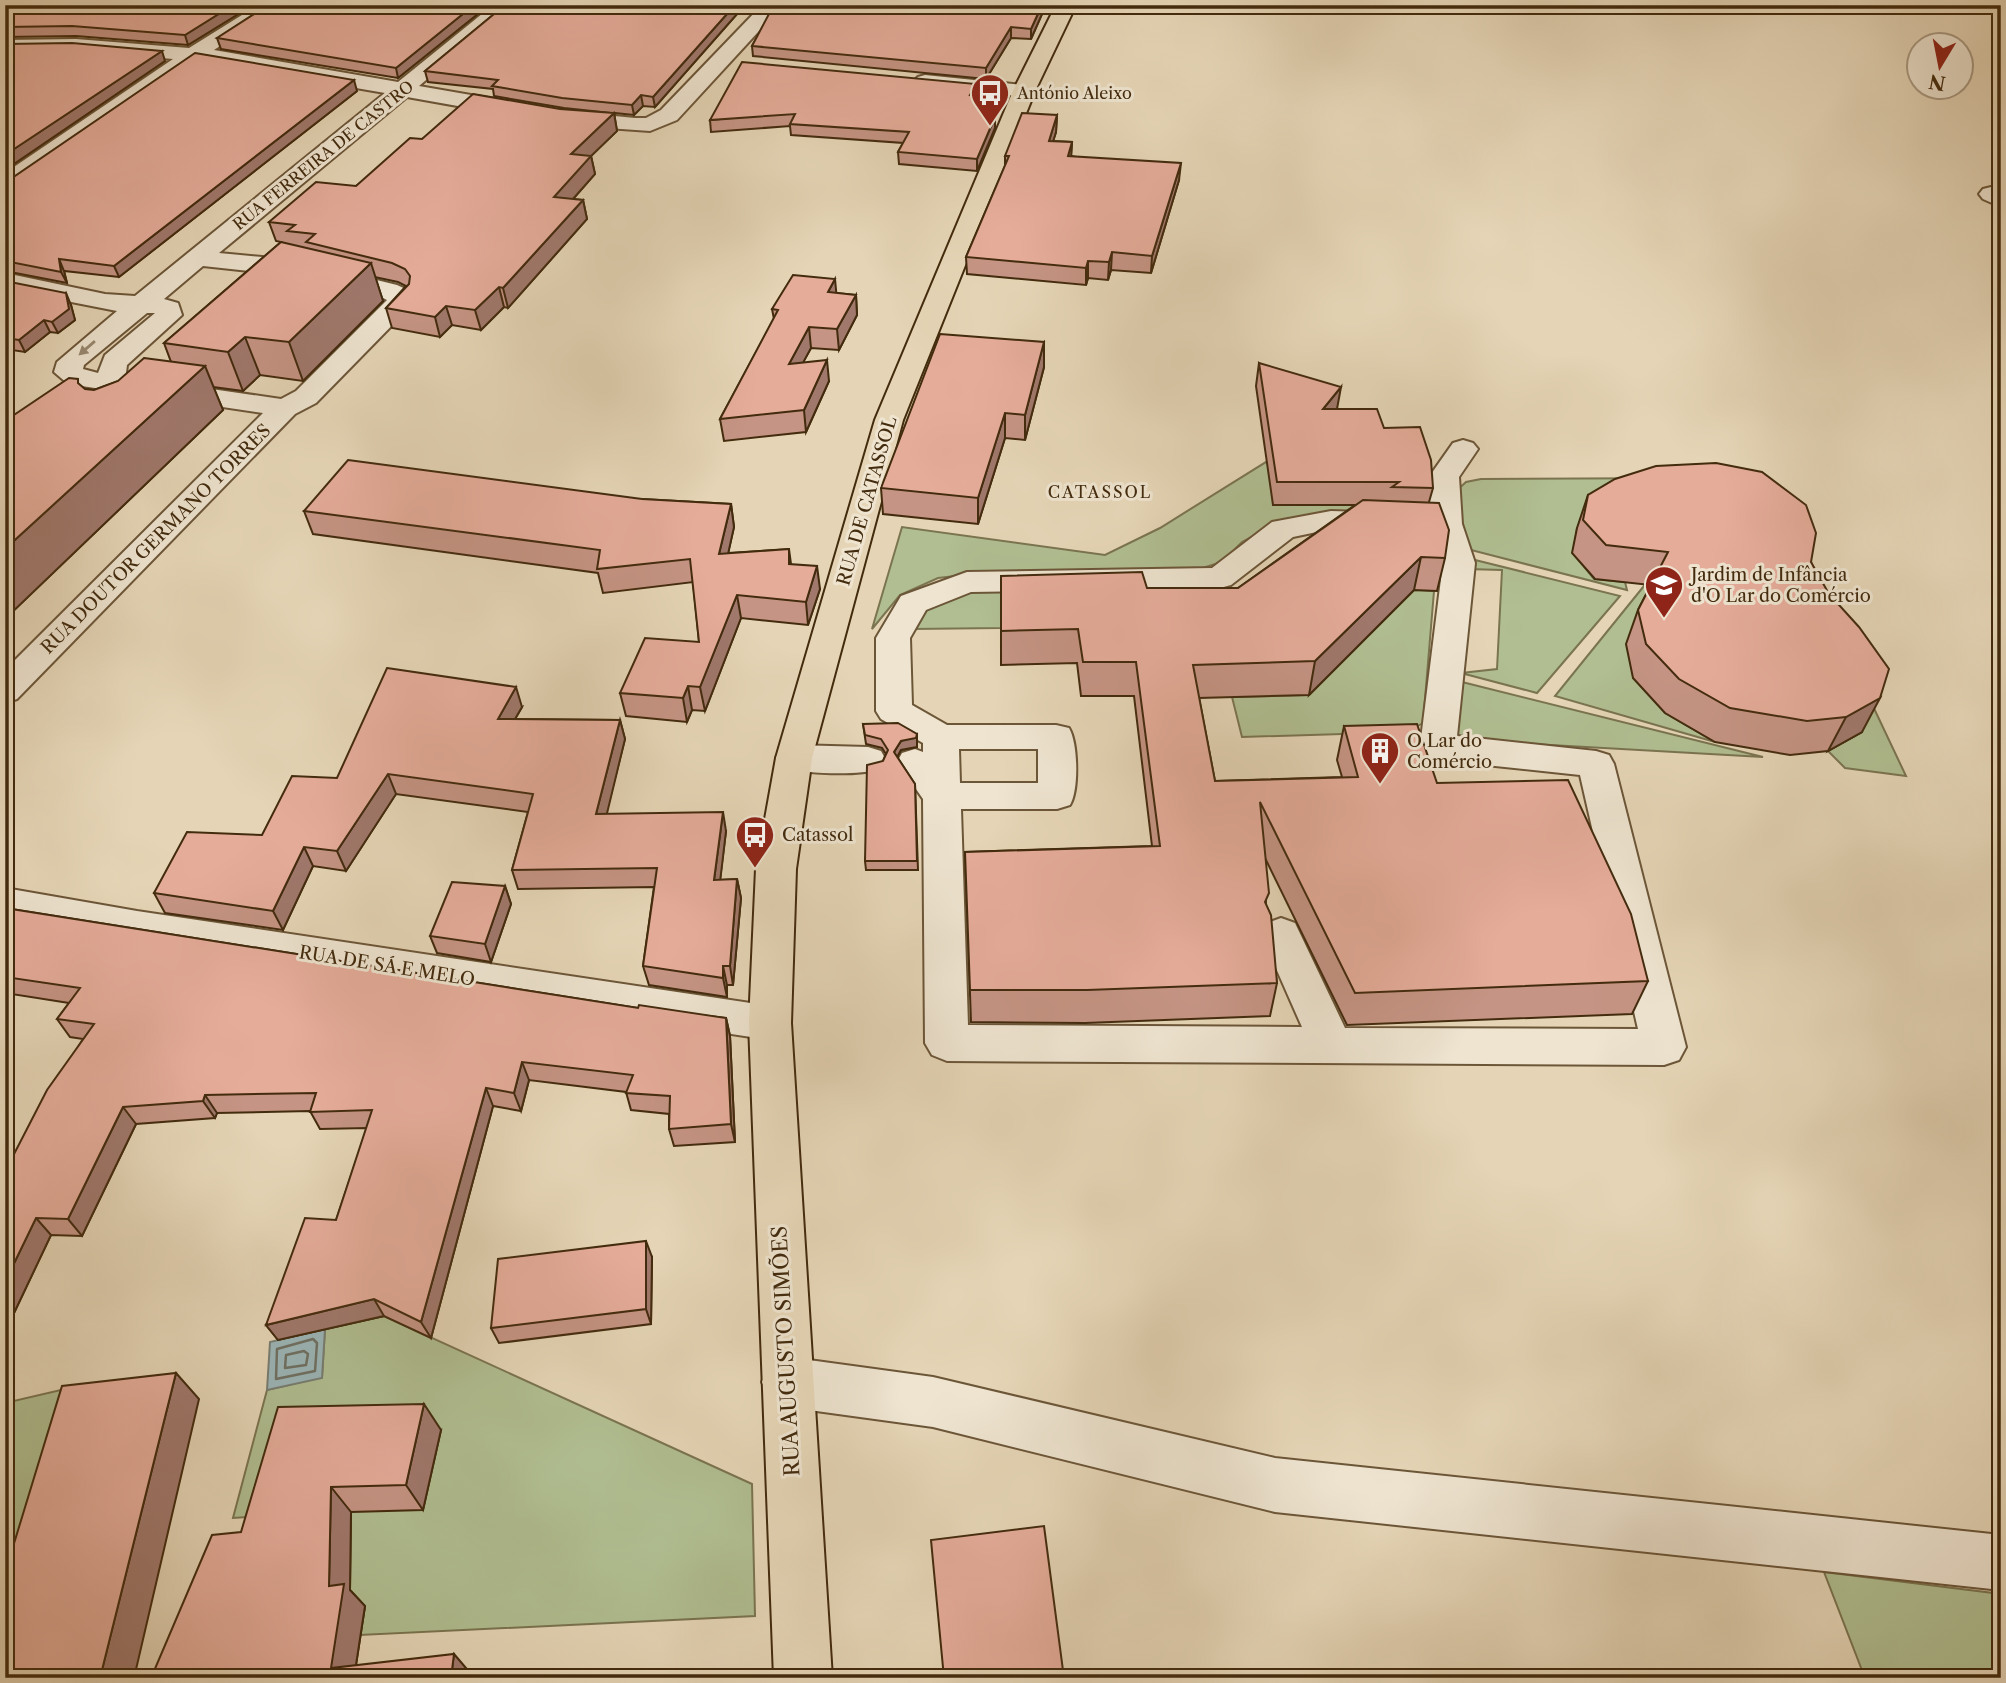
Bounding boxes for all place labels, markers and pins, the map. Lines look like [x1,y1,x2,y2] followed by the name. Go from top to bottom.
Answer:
[969,72,1011,127] bus stop icon: António Aleixo
[1016,83,1132,103] place label: António Aleixo
[1643,564,1685,619] school or university icon: Jardim de Infância d'O Lar do Comércio
[1688,564,1871,607] place label: Jardim de Infância d'O Lar do Comércio
[1359,730,1401,785] building icon: O Lar do Comércio
[1407,730,1492,773] place label: O Lar do Comércio
[734,814,776,869] bus stop icon: Catassol
[782,824,853,846] place label: Catassol

